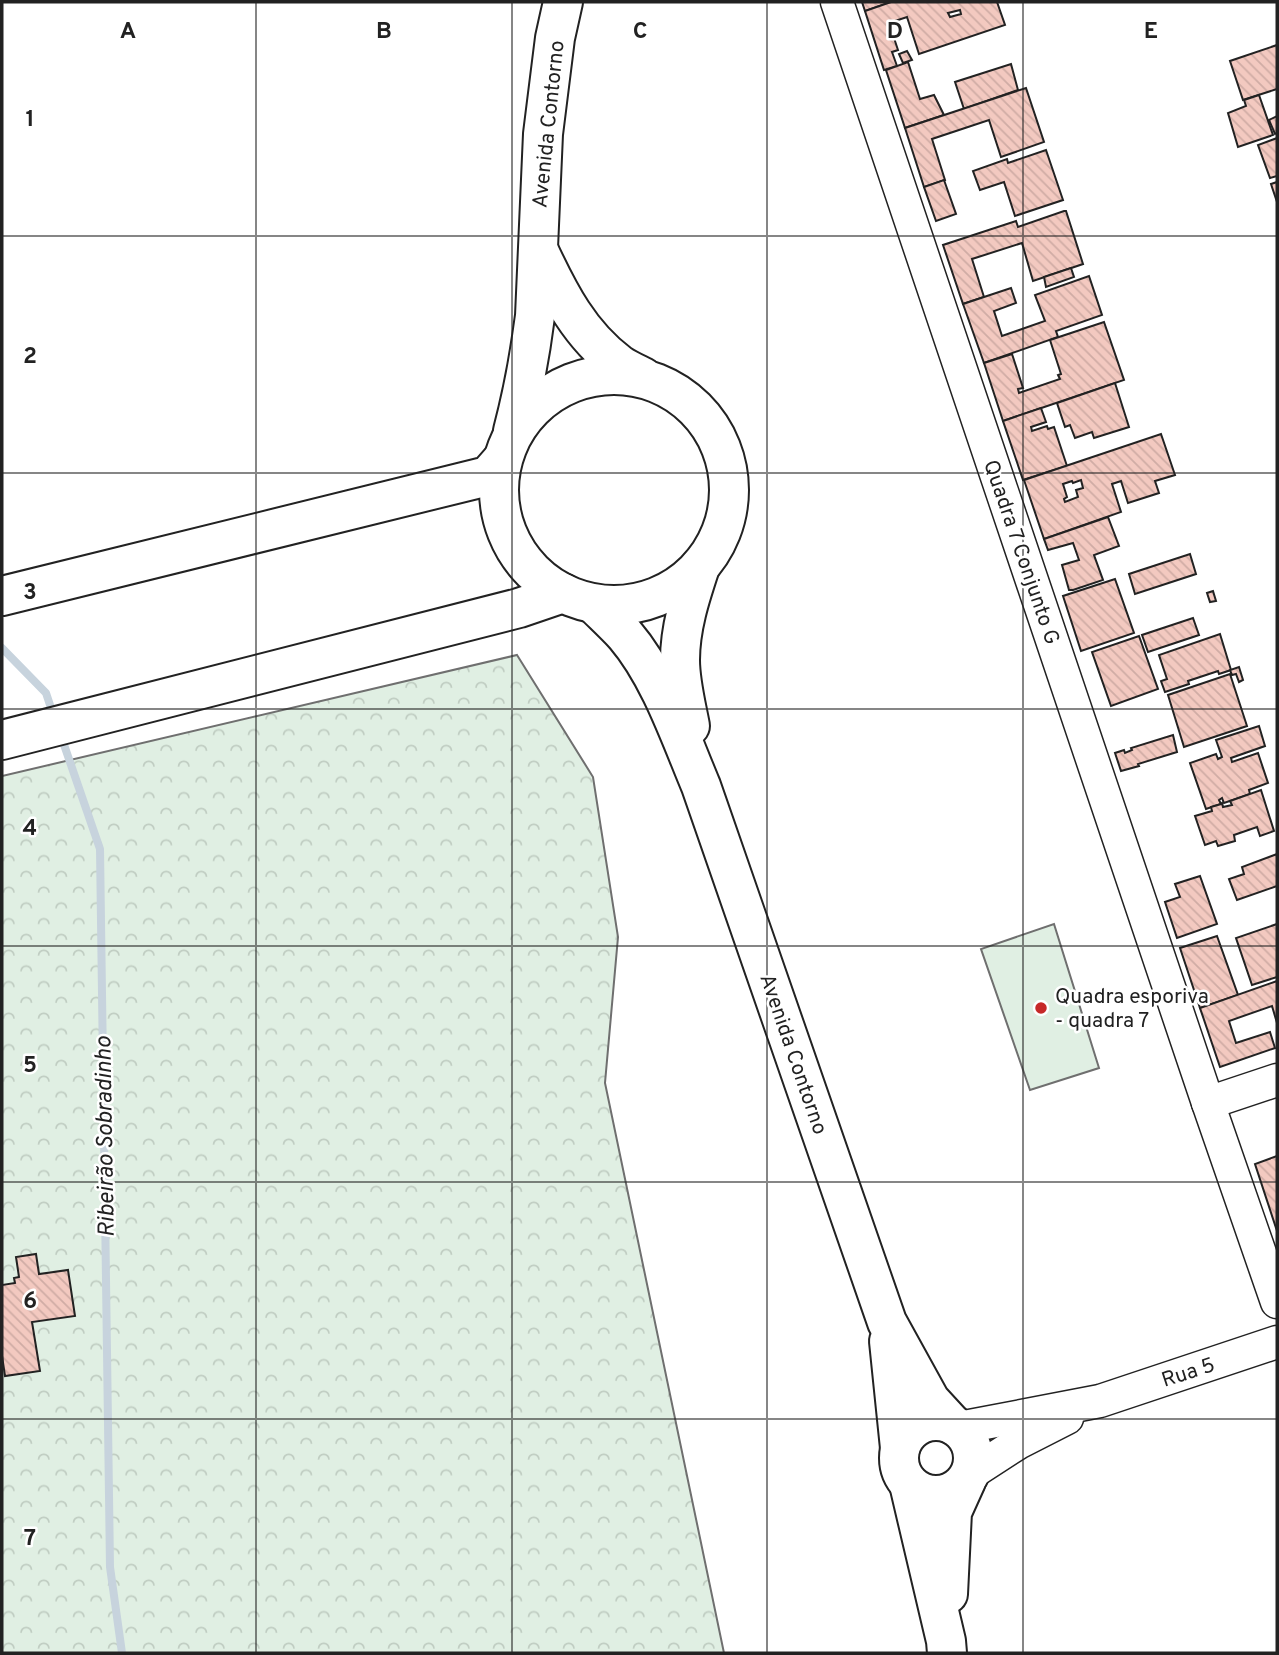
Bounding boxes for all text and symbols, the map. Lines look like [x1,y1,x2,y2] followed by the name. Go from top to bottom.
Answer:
[120,18,136,47] text: A
[376,18,392,47] text: B
[633,18,647,47] text: C
[887,18,903,47] text: D
[1144,18,1158,47] text: E
[527,39,572,209] street label: Avenida Contorno
[25,106,35,135] text: 1
[23,343,37,372] text: 2
[976,456,1065,649] street label: Quadra 7 Conjunto G
[23,579,37,608] text: 3
[23,815,37,844] text: 4
[752,970,833,1138] street label: Avenida Contorno
[1055,984,1209,1035] place label: Quadra esporiva - quadra 7
[1033,1000,1049,1016] marker: Quadra esporiva - quadra 7
[90,1035,123,1238] water label: Ribeirão Sobradinho
[23,1052,37,1081] text: 5
[23,1288,37,1317] text: 6
[1158,1352,1219,1395] street label: Rua 5
[24,1525,36,1554] text: 7

